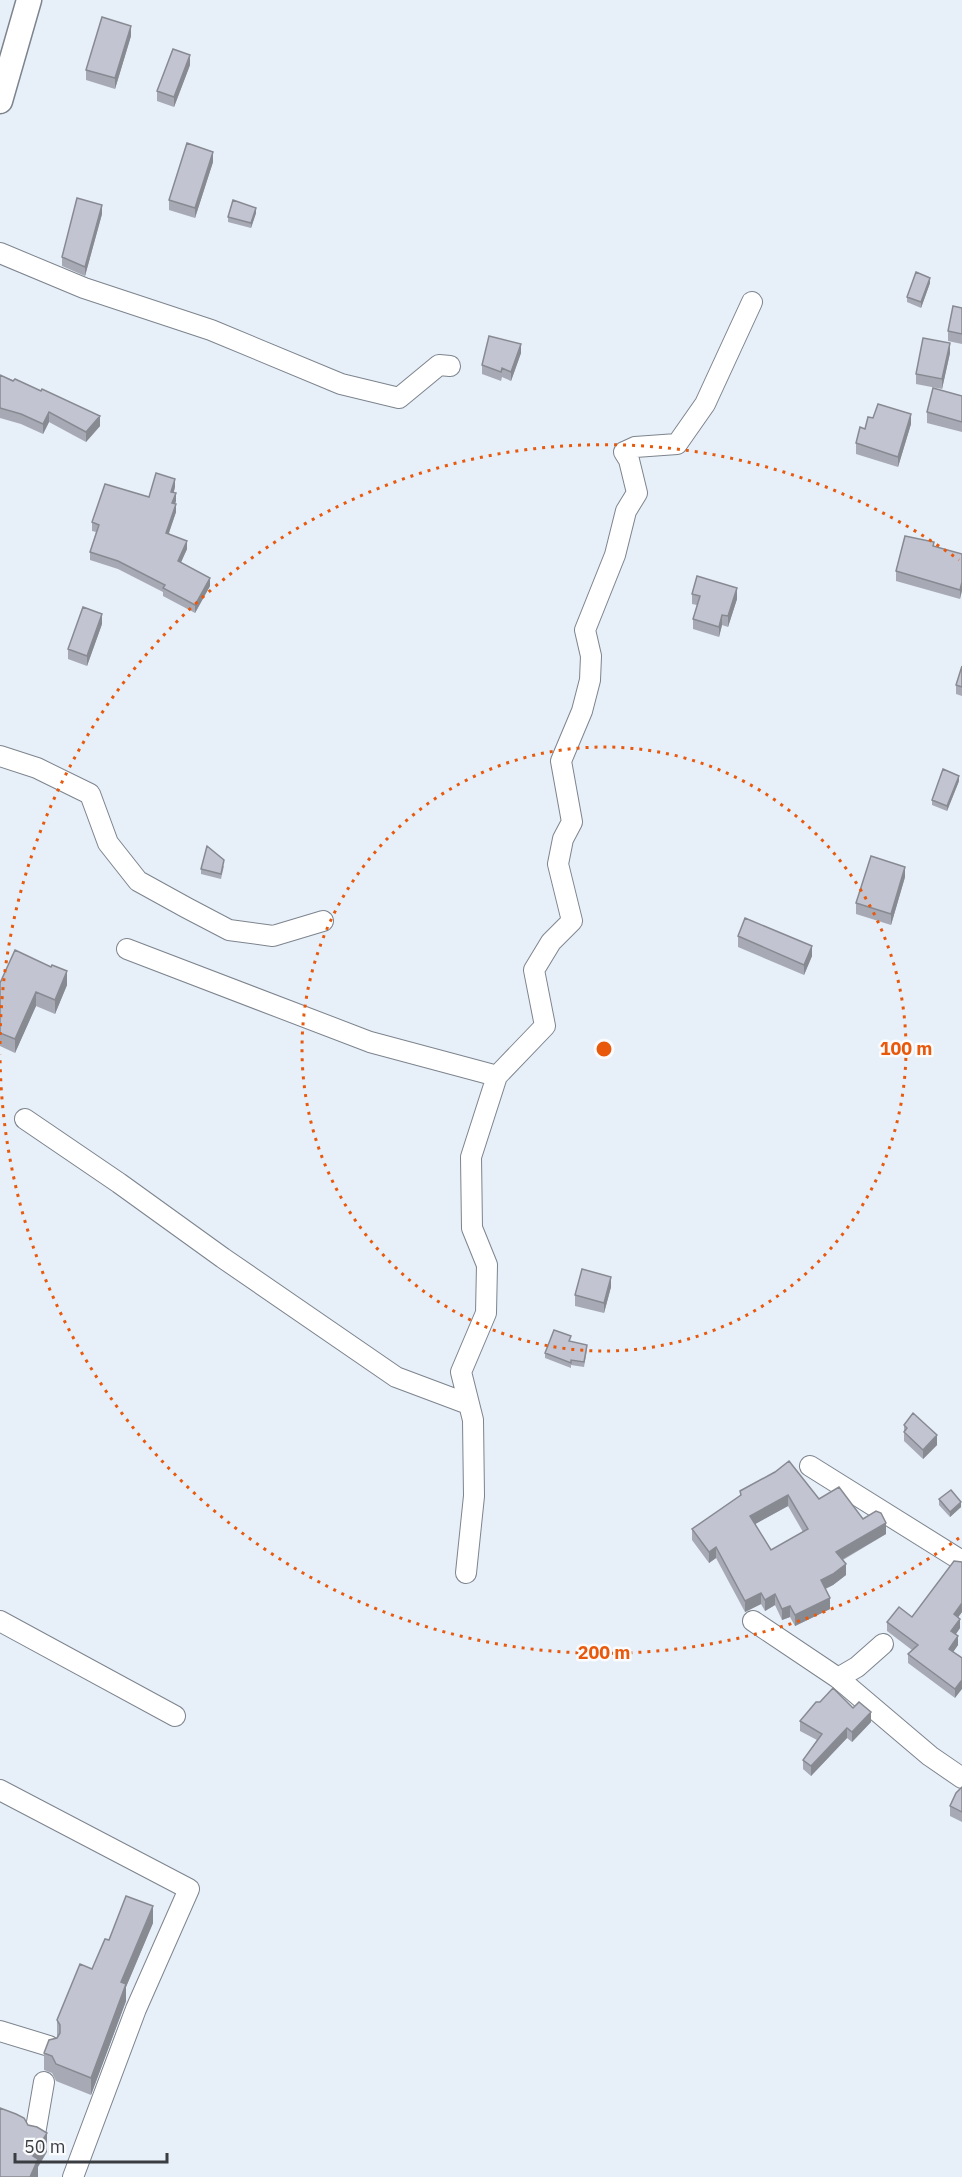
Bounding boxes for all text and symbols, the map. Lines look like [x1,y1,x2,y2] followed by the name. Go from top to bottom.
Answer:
[880,1037,932,1060] text: 100 m
[594,1039,614,1059] centre of rings
[578,1641,630,1664] text: 200 m
[15,2126,166,2164] scale bar
[24,2135,66,2158] text: 50 m

